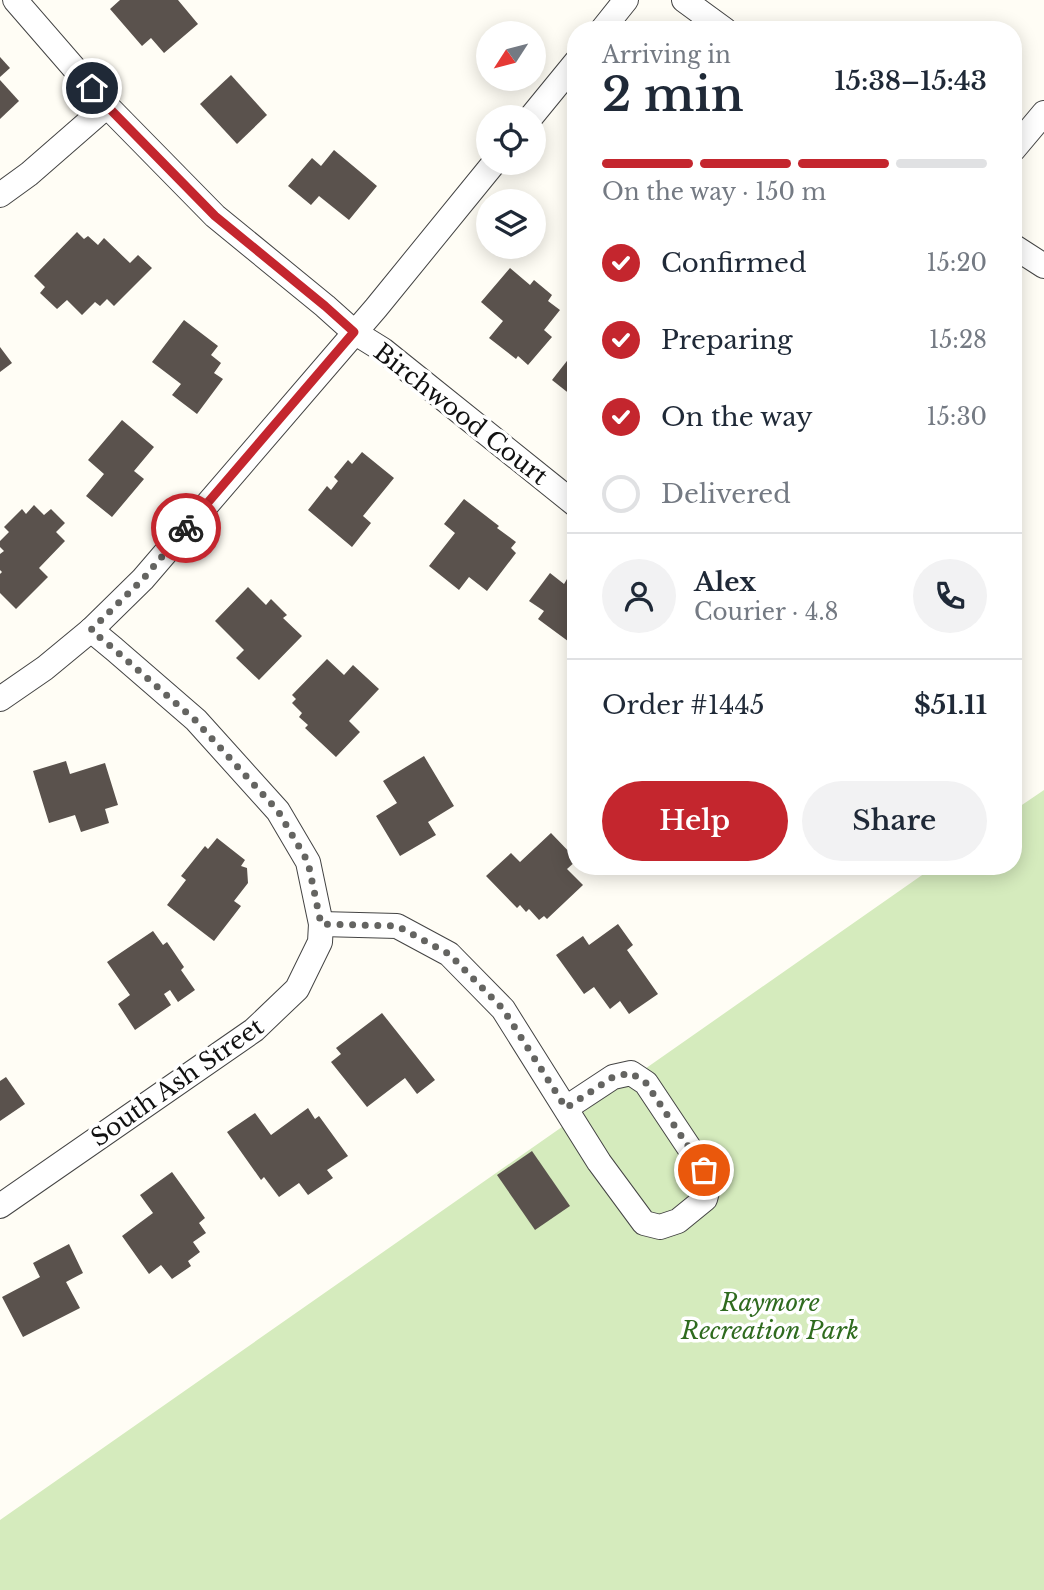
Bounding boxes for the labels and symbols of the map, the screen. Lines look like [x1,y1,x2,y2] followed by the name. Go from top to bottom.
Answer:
[476,21,546,91] north arrow
[62,58,122,118] pin
[368,337,554,491] street label: Birchwood Court
[151,493,221,563] courier
[85,1012,269,1152] street label: South Ash Street
[674,1140,734,1200] pin
[680,1288,859,1345] park label: Raymore Recreation Park

